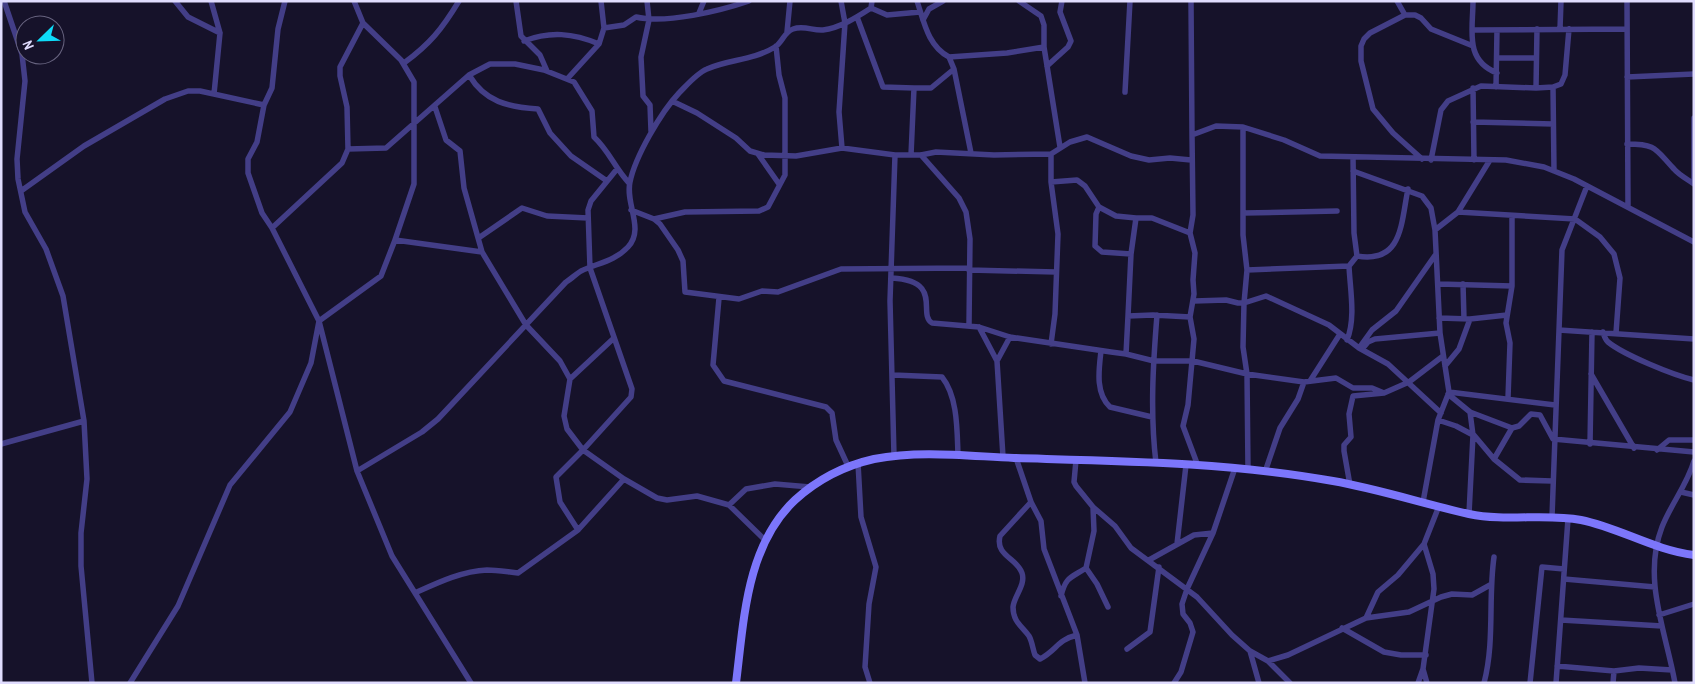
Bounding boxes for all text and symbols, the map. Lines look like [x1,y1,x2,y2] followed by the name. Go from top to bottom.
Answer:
[15,15,65,65] north arrow
[18,38,38,52] text: N

